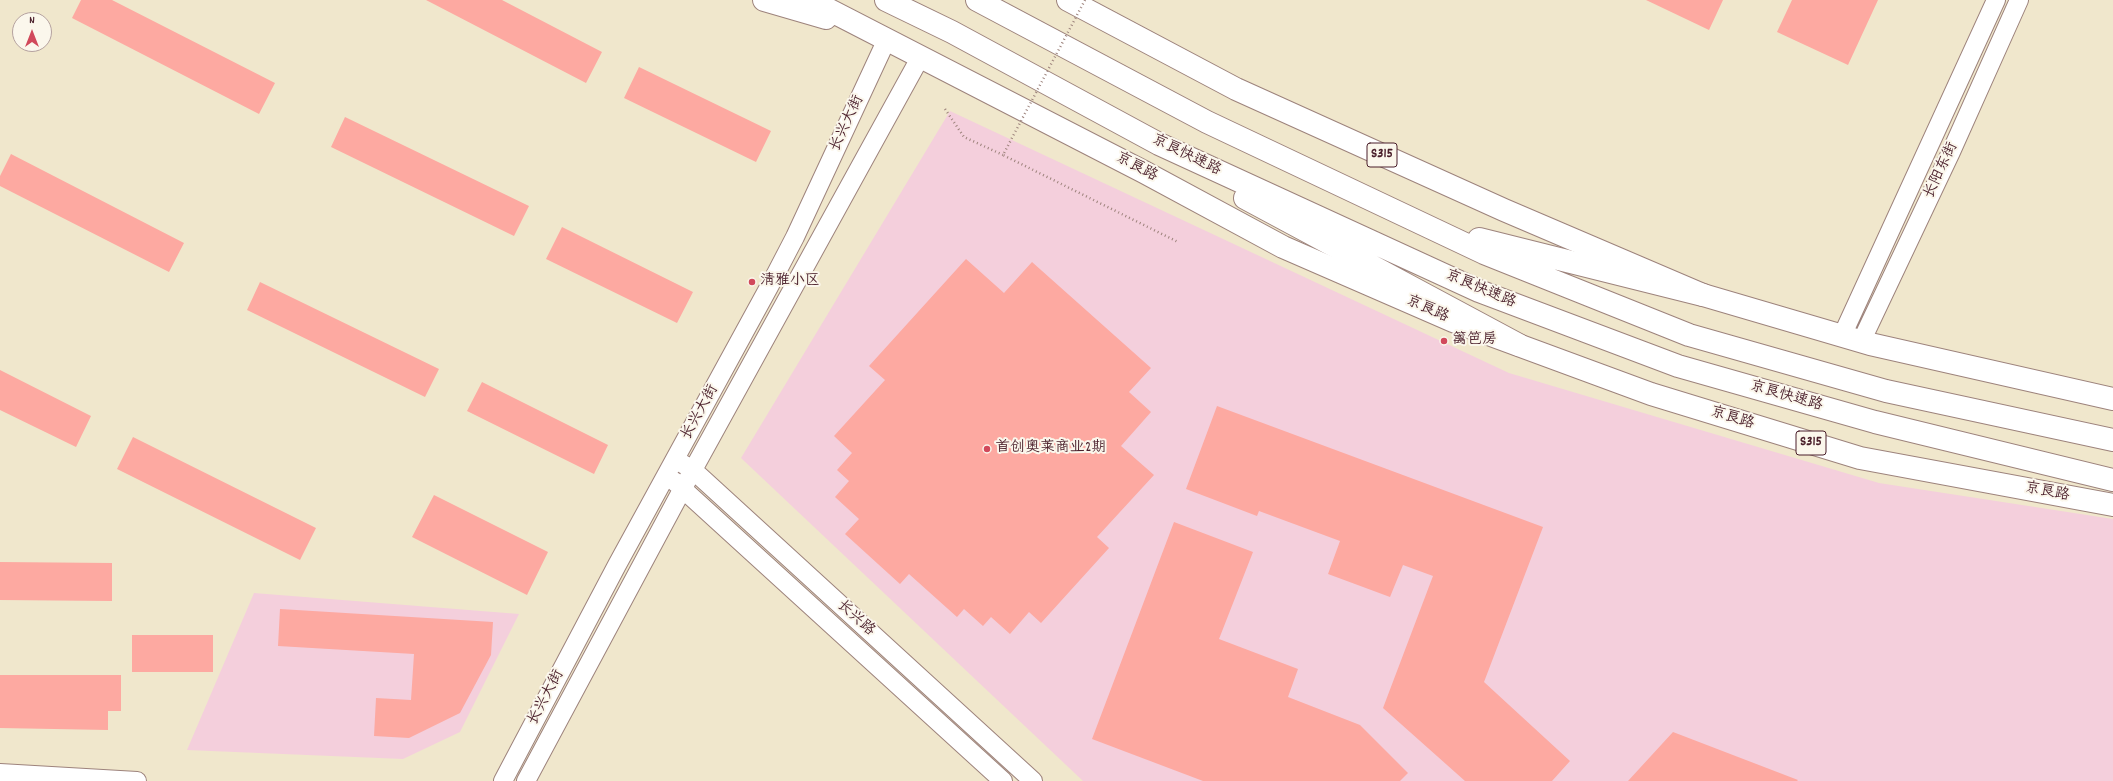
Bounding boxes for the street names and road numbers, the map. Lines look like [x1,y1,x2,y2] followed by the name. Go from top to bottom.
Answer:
[827,93,869,155] street label: 长兴大街
[1148,131,1224,181] street label: 京良快速路
[1921,140,1963,202] street label: 长阳东街
[1367,143,1397,167] road number: S315
[1112,149,1160,187] street label: 京良路
[1442,267,1518,313] street label: 京良快速路
[1403,293,1451,327] street label: 京良路
[1747,378,1825,416] street label: 京良快速路
[679,382,723,444] street label: 长兴大街
[1708,404,1756,434] street label: 京良路
[1796,431,1826,455] road number: S315
[2023,480,2071,506] street label: 京良路
[832,597,878,641] street label: 长兴路
[525,667,569,729] street label: 长兴大街

